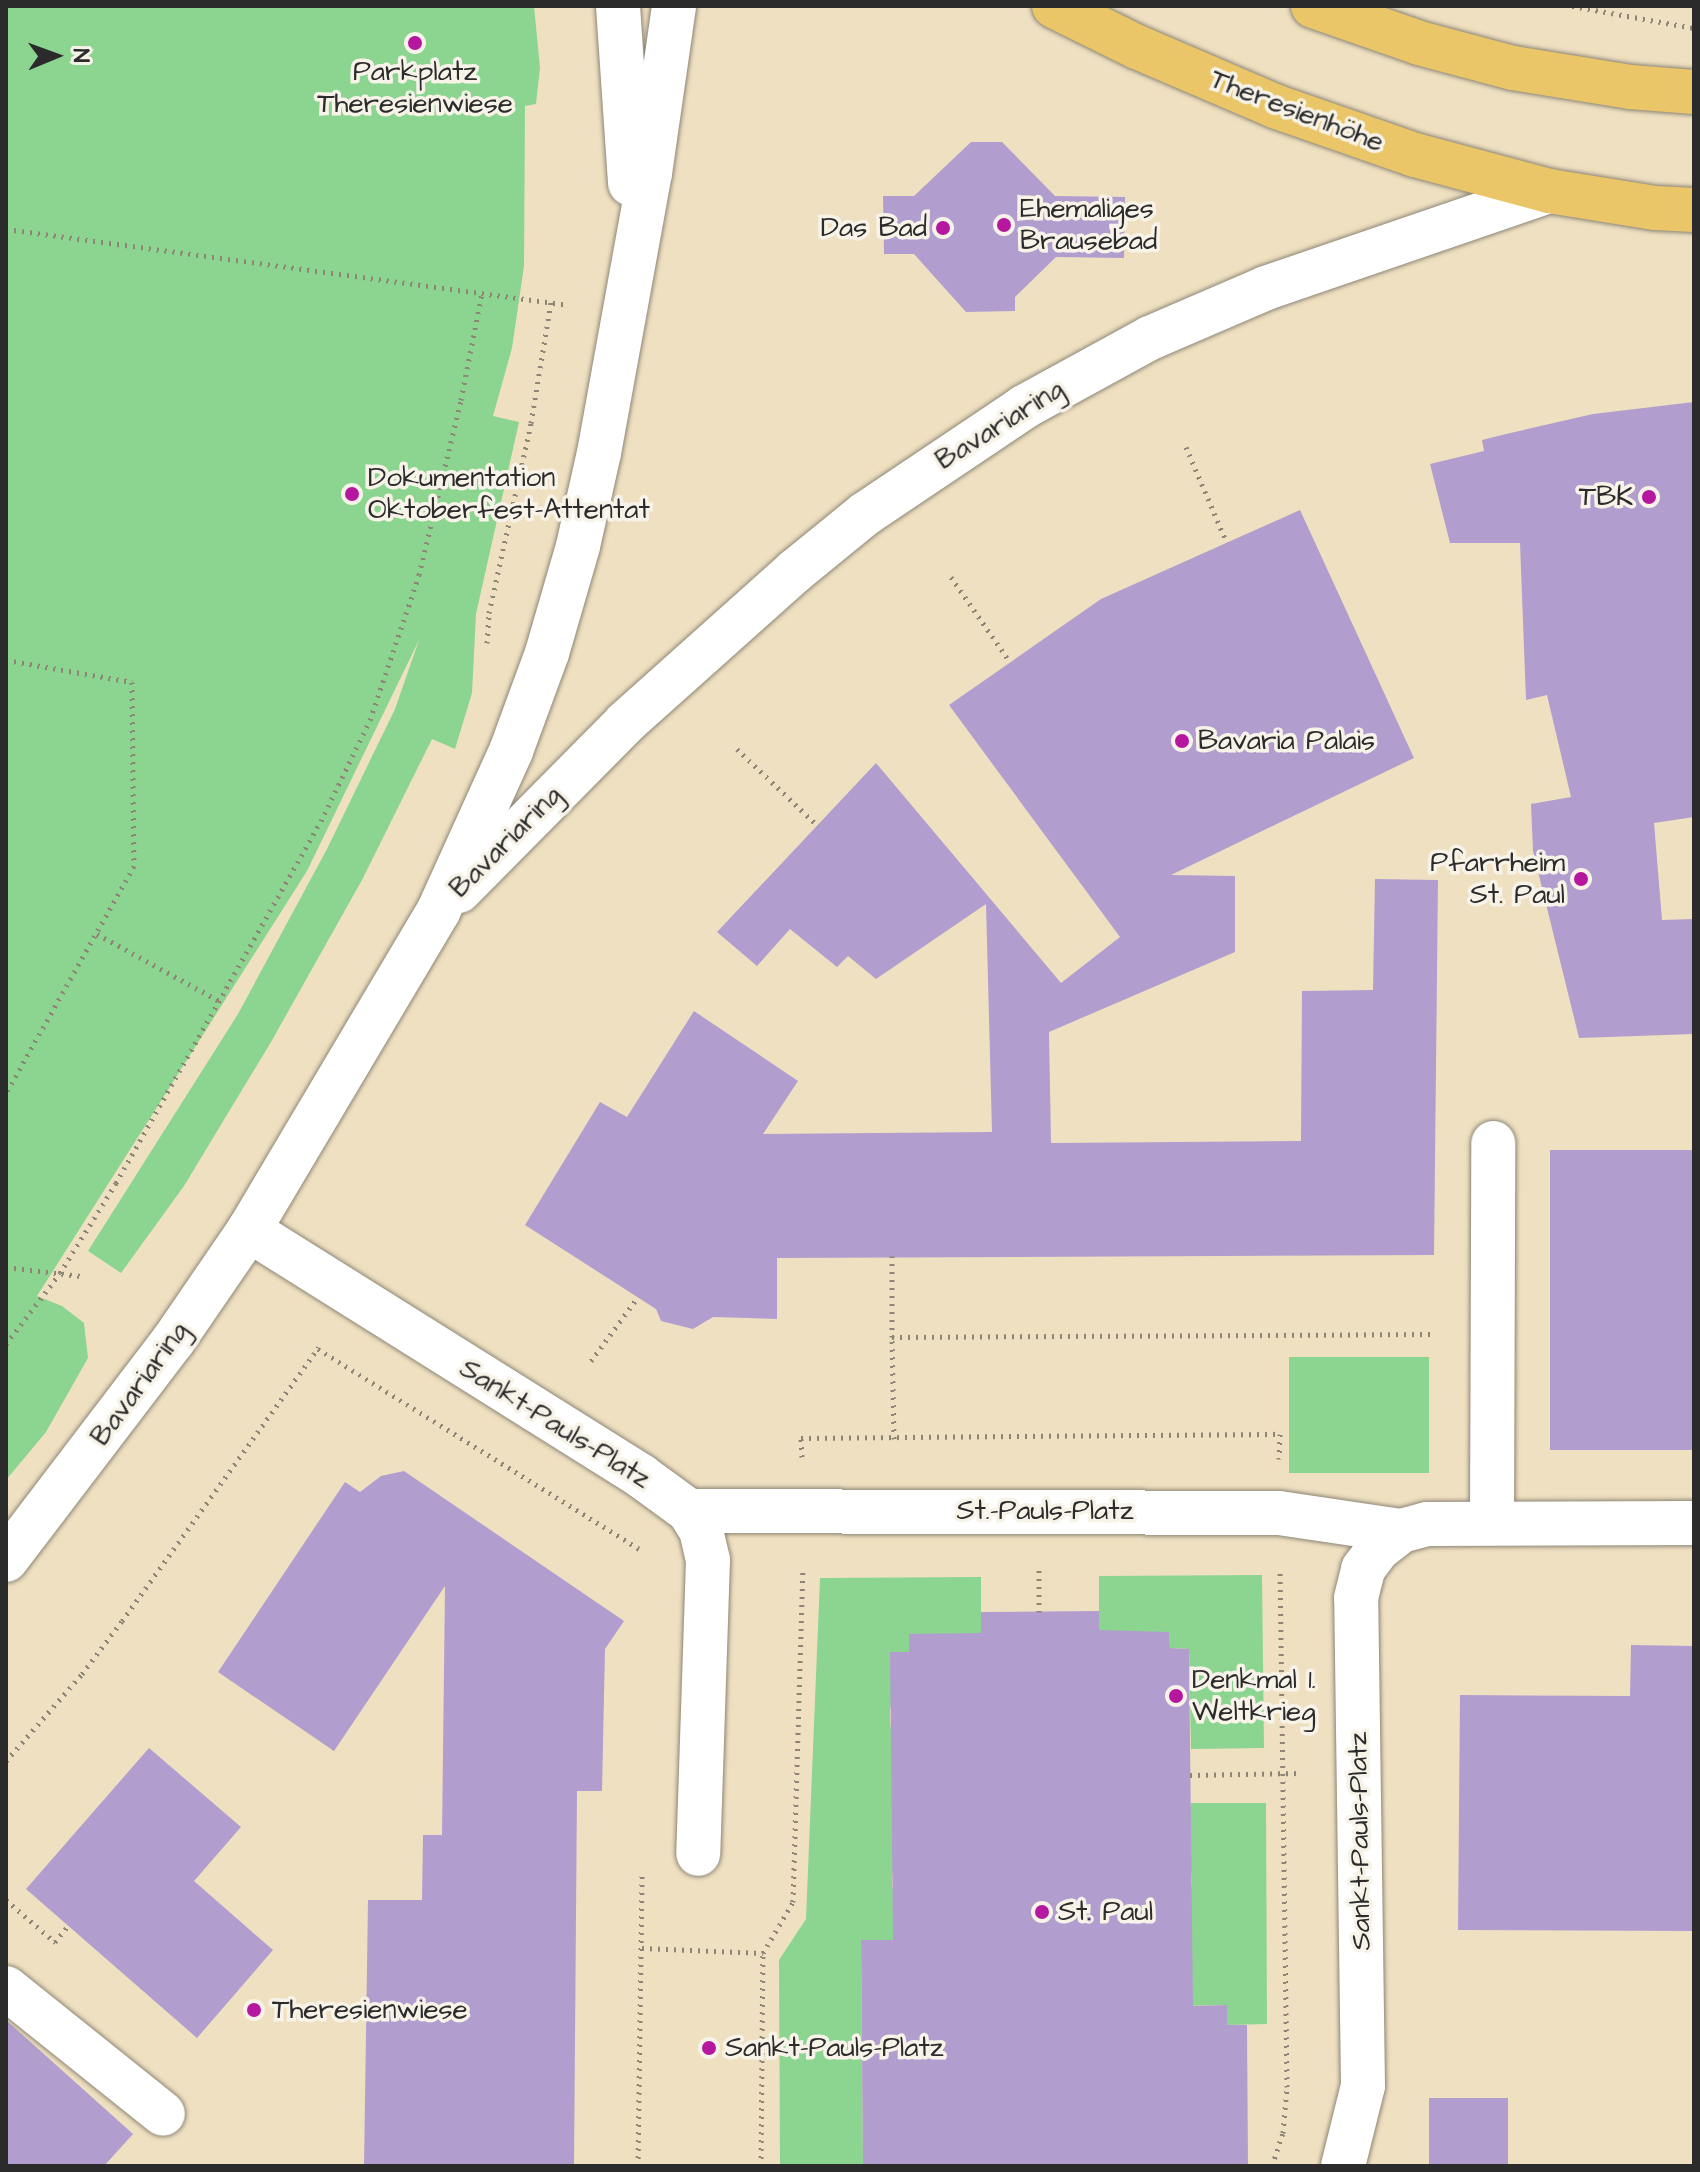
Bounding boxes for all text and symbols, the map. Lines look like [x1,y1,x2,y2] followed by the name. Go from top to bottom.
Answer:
[16,16,96,96] north arrow
[406,34,424,52] marker: Parkplatz Theresienwiese
[65,48,96,63] text: N
[317,55,513,121] place label: Parkplatz Theresienwiese
[1206,63,1388,159] street label: Theresienhöhe
[1020,192,1157,258] place label: Ehemaliges Brausebad
[821,211,927,245] place label: Das Bad
[995,216,1013,234] marker: Ehemaliges Brausebad
[934,219,952,237] marker: Das Bad
[930,372,1070,478] street label: Bavariaring
[368,461,650,527] place label: Dokumentation Oktoberfest-Attentat
[1579,480,1633,514] place label: TBK
[343,485,361,503] marker: Dokumentation Oktoberfest-Attentat
[1640,488,1658,506] marker: TBK
[1198,724,1375,758] place label: Bavaria Palais
[1173,732,1191,750] marker: Bavaria Palais
[443,779,569,905] street label: Bavariaring
[1430,846,1565,912] place label: Pfarrheim St. Paul
[1572,870,1590,888] marker: Pfarrheim St. Paul
[84,1315,196,1453] street label: Bavariaring
[453,1352,657,1496] street label: Sankt-Pauls-Platz
[956,1494,1134,1528] street label: St.-Pauls-Platz
[1192,1663,1316,1729] place label: Denkmal 1. Weltkrieg
[1167,1687,1185,1705] marker: Denkmal 1. Weltkrieg
[1341,1731,1379,1951] street label: Sankt-Pauls-Platz
[1058,1895,1153,1929] place label: St. Paul
[1033,1903,1051,1921] marker: St. Paul
[272,1993,468,2027] place label: Theresienwiese
[243,1999,265,2021] marker: Theresienwiese
[725,2031,944,2065] place label: Sankt-Pauls-Platz
[700,2039,718,2057] marker: Sankt-Pauls-Platz

